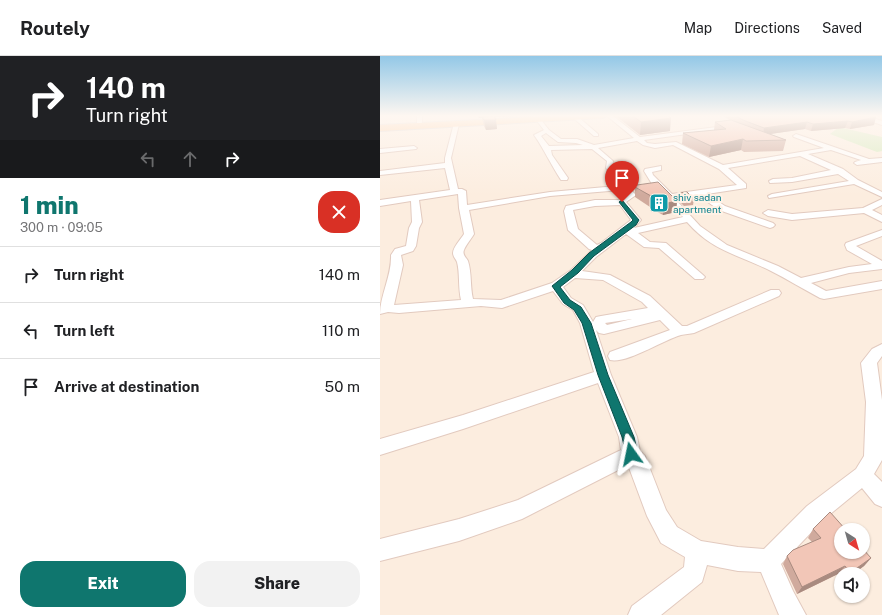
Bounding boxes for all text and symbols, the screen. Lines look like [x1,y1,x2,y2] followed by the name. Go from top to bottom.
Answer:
[20,17,90,39] text: Routely
[684,20,712,36] text: Map
[734,20,800,36] text: Directions
[822,20,862,36] text: Saved
[86,71,166,104] text: 140 m
[20,72,72,124] icon: right
[86,105,168,126] text: Turn right
[137,148,159,170] icon: left
[179,148,201,170] icon: ahead
[221,148,243,170] icon: right
[605,161,639,202] pin
[611,167,633,189] icon: arrive
[20,191,79,219] text: 1 min
[318,191,360,233] button: close
[673,191,722,215] place label: shiv sadan apartment
[648,192,670,214] building icon: shiv sadan apartment
[20,220,103,235] text: 300 m · 09:05
[20,264,42,286] icon: right
[54,266,124,283] text: Turn right
[319,266,360,283] text: 140 m
[20,320,42,342] icon: left
[54,322,115,339] text: Turn left
[322,322,360,339] text: 110 m
[20,376,42,398] icon: arrive
[54,378,199,395] text: Arrive at destination
[325,378,360,395] text: 50 m
[610,433,652,475] position arrow
[834,523,870,559] north arrow
[834,523,870,603] map controls
[20,561,186,607] button: Exit
[194,561,360,607] button: Share
[834,567,870,603] button: sound

